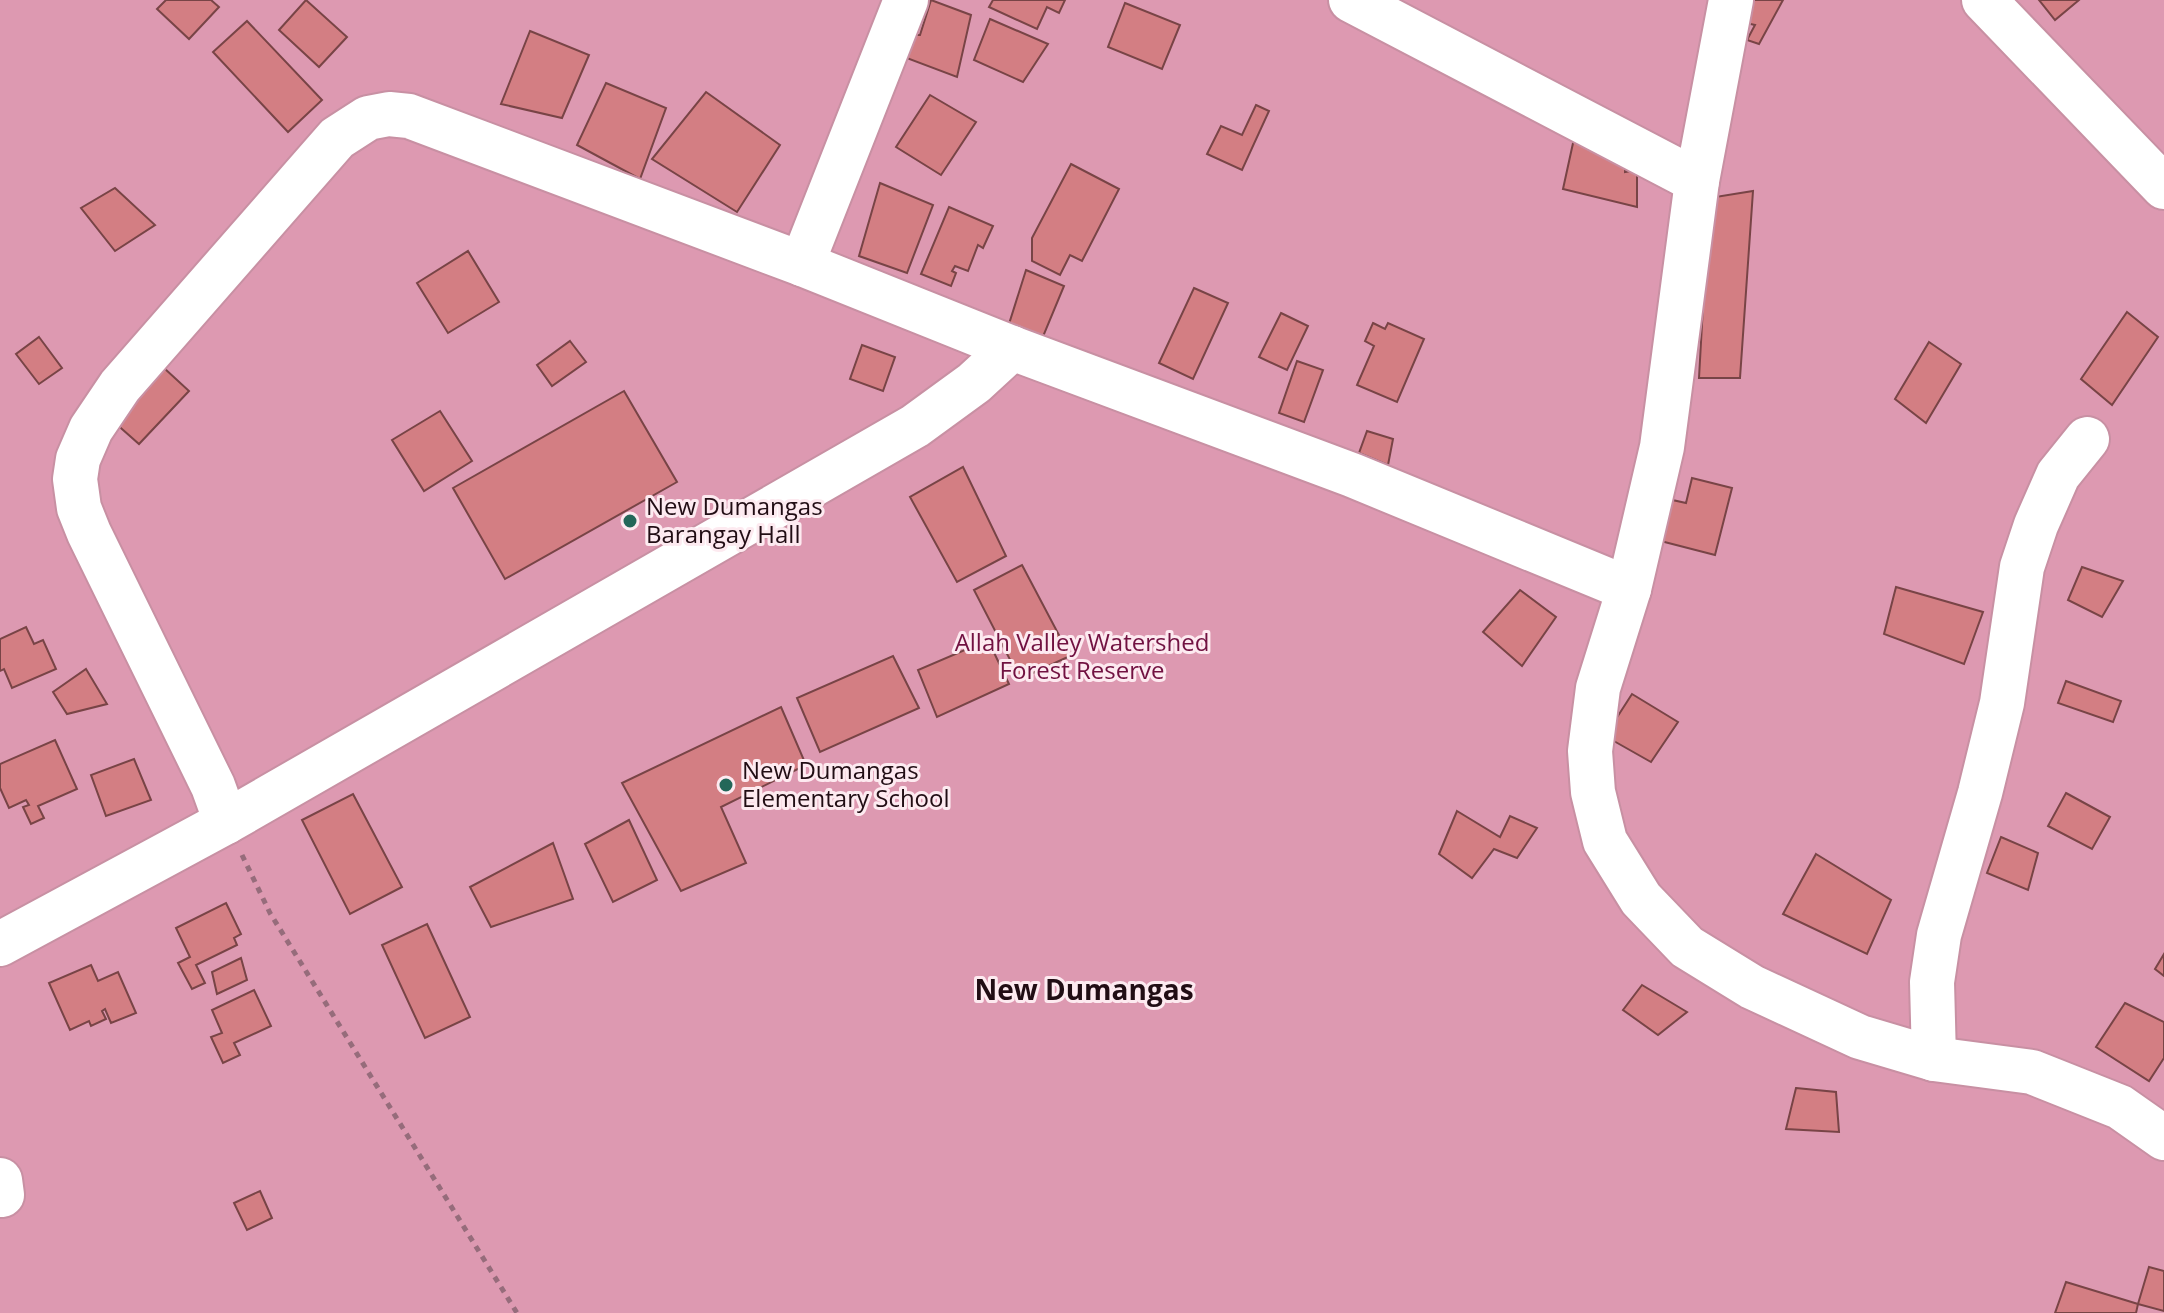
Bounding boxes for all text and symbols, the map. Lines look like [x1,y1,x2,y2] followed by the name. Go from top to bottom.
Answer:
[646,489,823,550] place label: New Dumangas Barangay Hall
[621,512,639,530] marker: New Dumangas Barangay Hall
[955,625,1209,686] park label: Allah Valley Watershed Forest Reserve
[742,753,950,814] place label: New Dumangas Elementary School
[717,776,735,794] marker: New Dumangas Elementary School
[974,970,1194,1008] district label: New Dumangas

